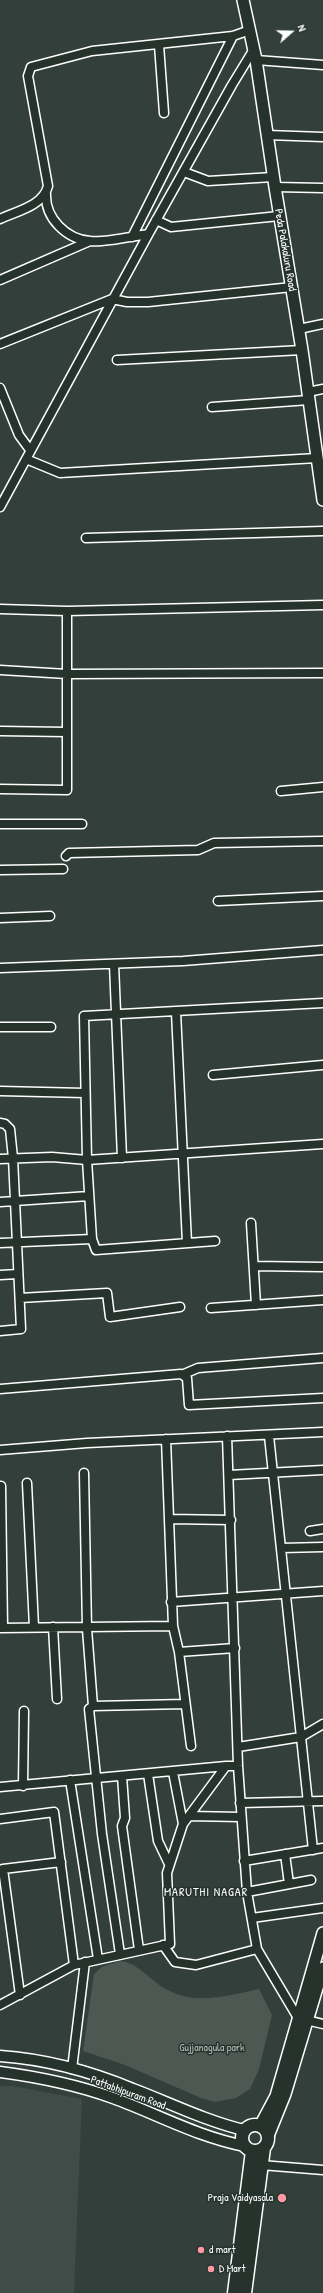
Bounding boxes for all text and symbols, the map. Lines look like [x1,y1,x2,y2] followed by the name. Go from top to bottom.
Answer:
[271,12,311,52] north arrow
[295,23,310,33] text: N
[271,208,299,292] street label: Peda Palakaluru Road
[164,1886,248,1900] district label: MARUTHI NAGAR
[179,2041,245,2055] park label: Gujjanagula park
[89,2073,167,2113] street label: Pattabhipuram Road
[208,2191,273,2205] place label: Praja Vaidyasala
[276,2192,288,2204] marker: Praja Vaidyasala
[209,2243,236,2257] place label: d mart
[196,2245,206,2255] marker: d mart
[219,2262,246,2276] place label: D Mart
[206,2264,216,2274] marker: D Mart

